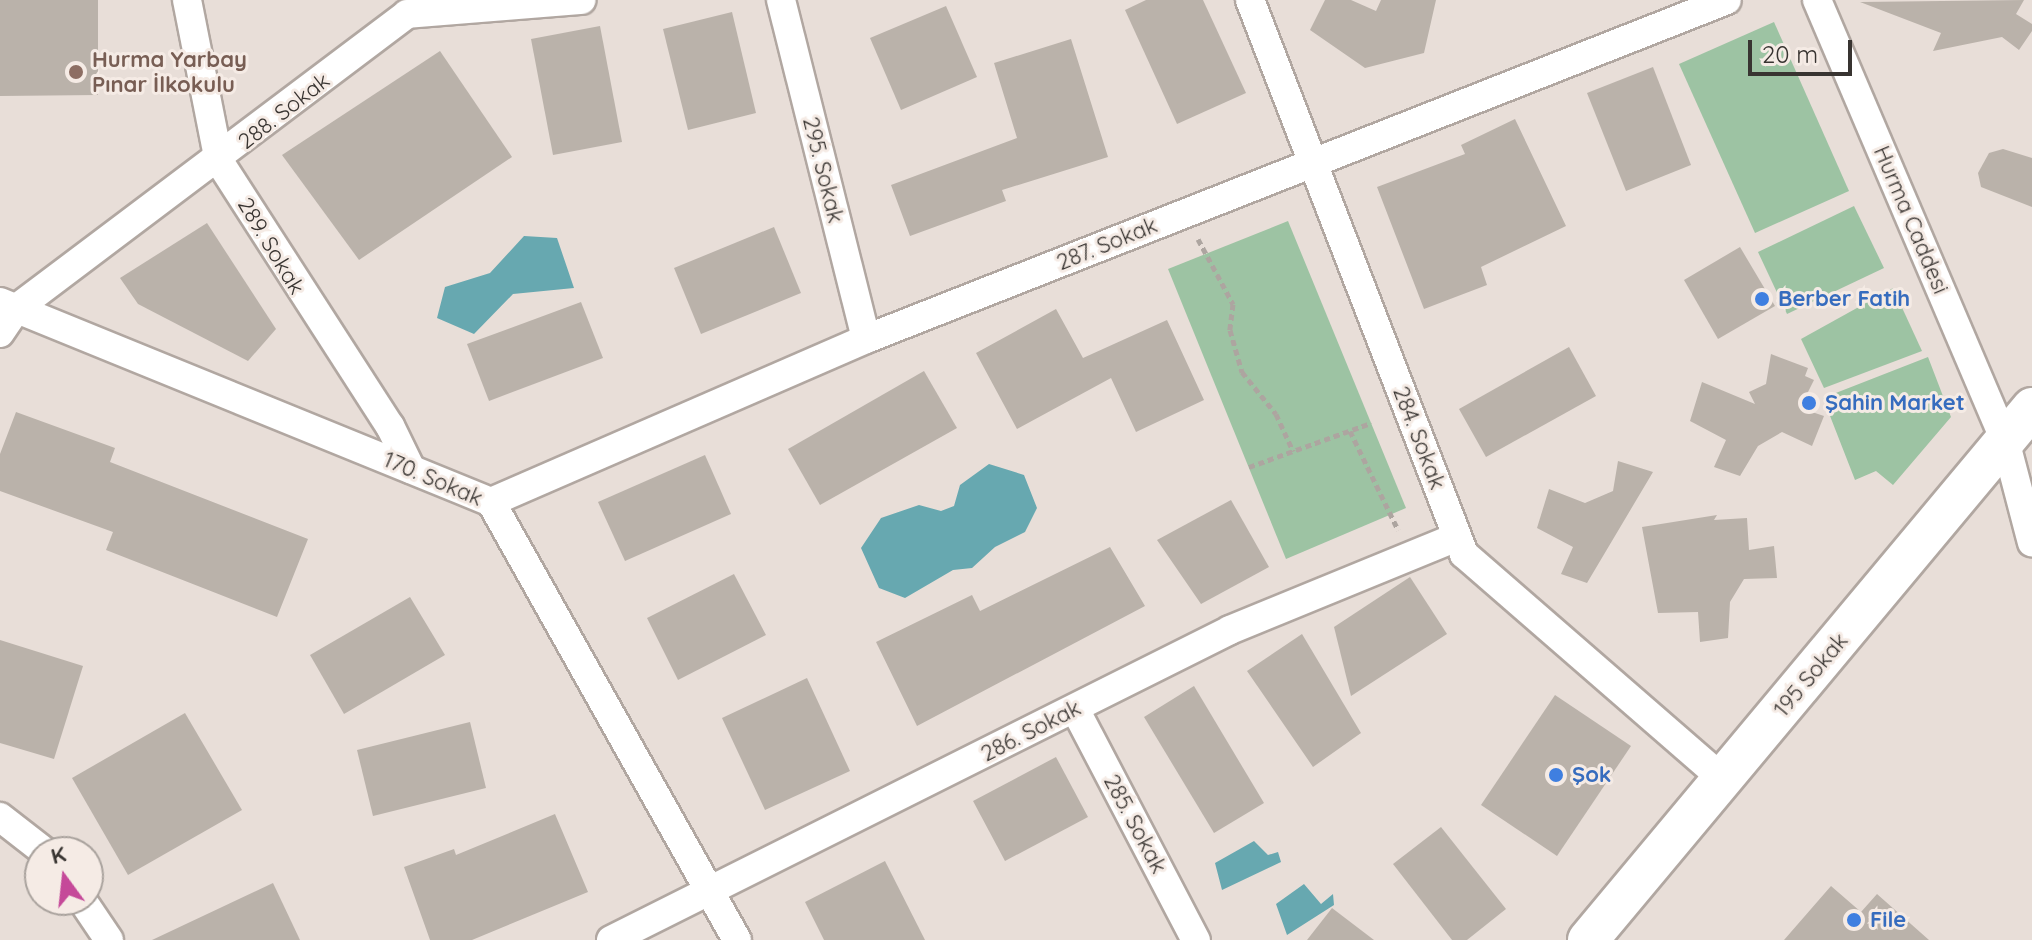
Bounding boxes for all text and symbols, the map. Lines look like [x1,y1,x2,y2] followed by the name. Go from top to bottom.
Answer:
[1752,24,1856,74] scale bar
[1762,39,1818,69] text: 20 m
[92,46,247,98] place label: Hurma Yarbay Pınar İlkokulu
[67,63,85,81] marker: Hurma Yarbay Pınar İlkokulu
[233,67,335,155] street label: 288. Sokak
[797,114,849,226] street label: 295. Sokak
[1868,142,1954,298] street label: Hurma Caddesi
[232,193,310,299] street label: 289. Sokak
[1053,212,1161,276] street label: 287. Sokak
[1778,286,1910,312] place label: Berber Fatih
[1753,290,1771,308] marker: Berber Fatih
[1387,383,1451,493] street label: 284. Sokak
[1825,390,1965,416] place label: Şahin Market
[1800,394,1818,412] marker: Şahin Market
[380,446,486,512] street label: 170. Sokak
[1768,628,1854,722] street label: 195 Sokak
[977,695,1085,767] street label: 286. Sokak
[1572,762,1611,788] place label: Şok
[1547,766,1565,784] marker: Şok
[1098,770,1172,878] street label: 285. Sokak
[24,836,104,916] north arrow
[48,839,69,870] text: K
[1870,907,1906,933] place label: File
[1845,911,1863,929] marker: File

